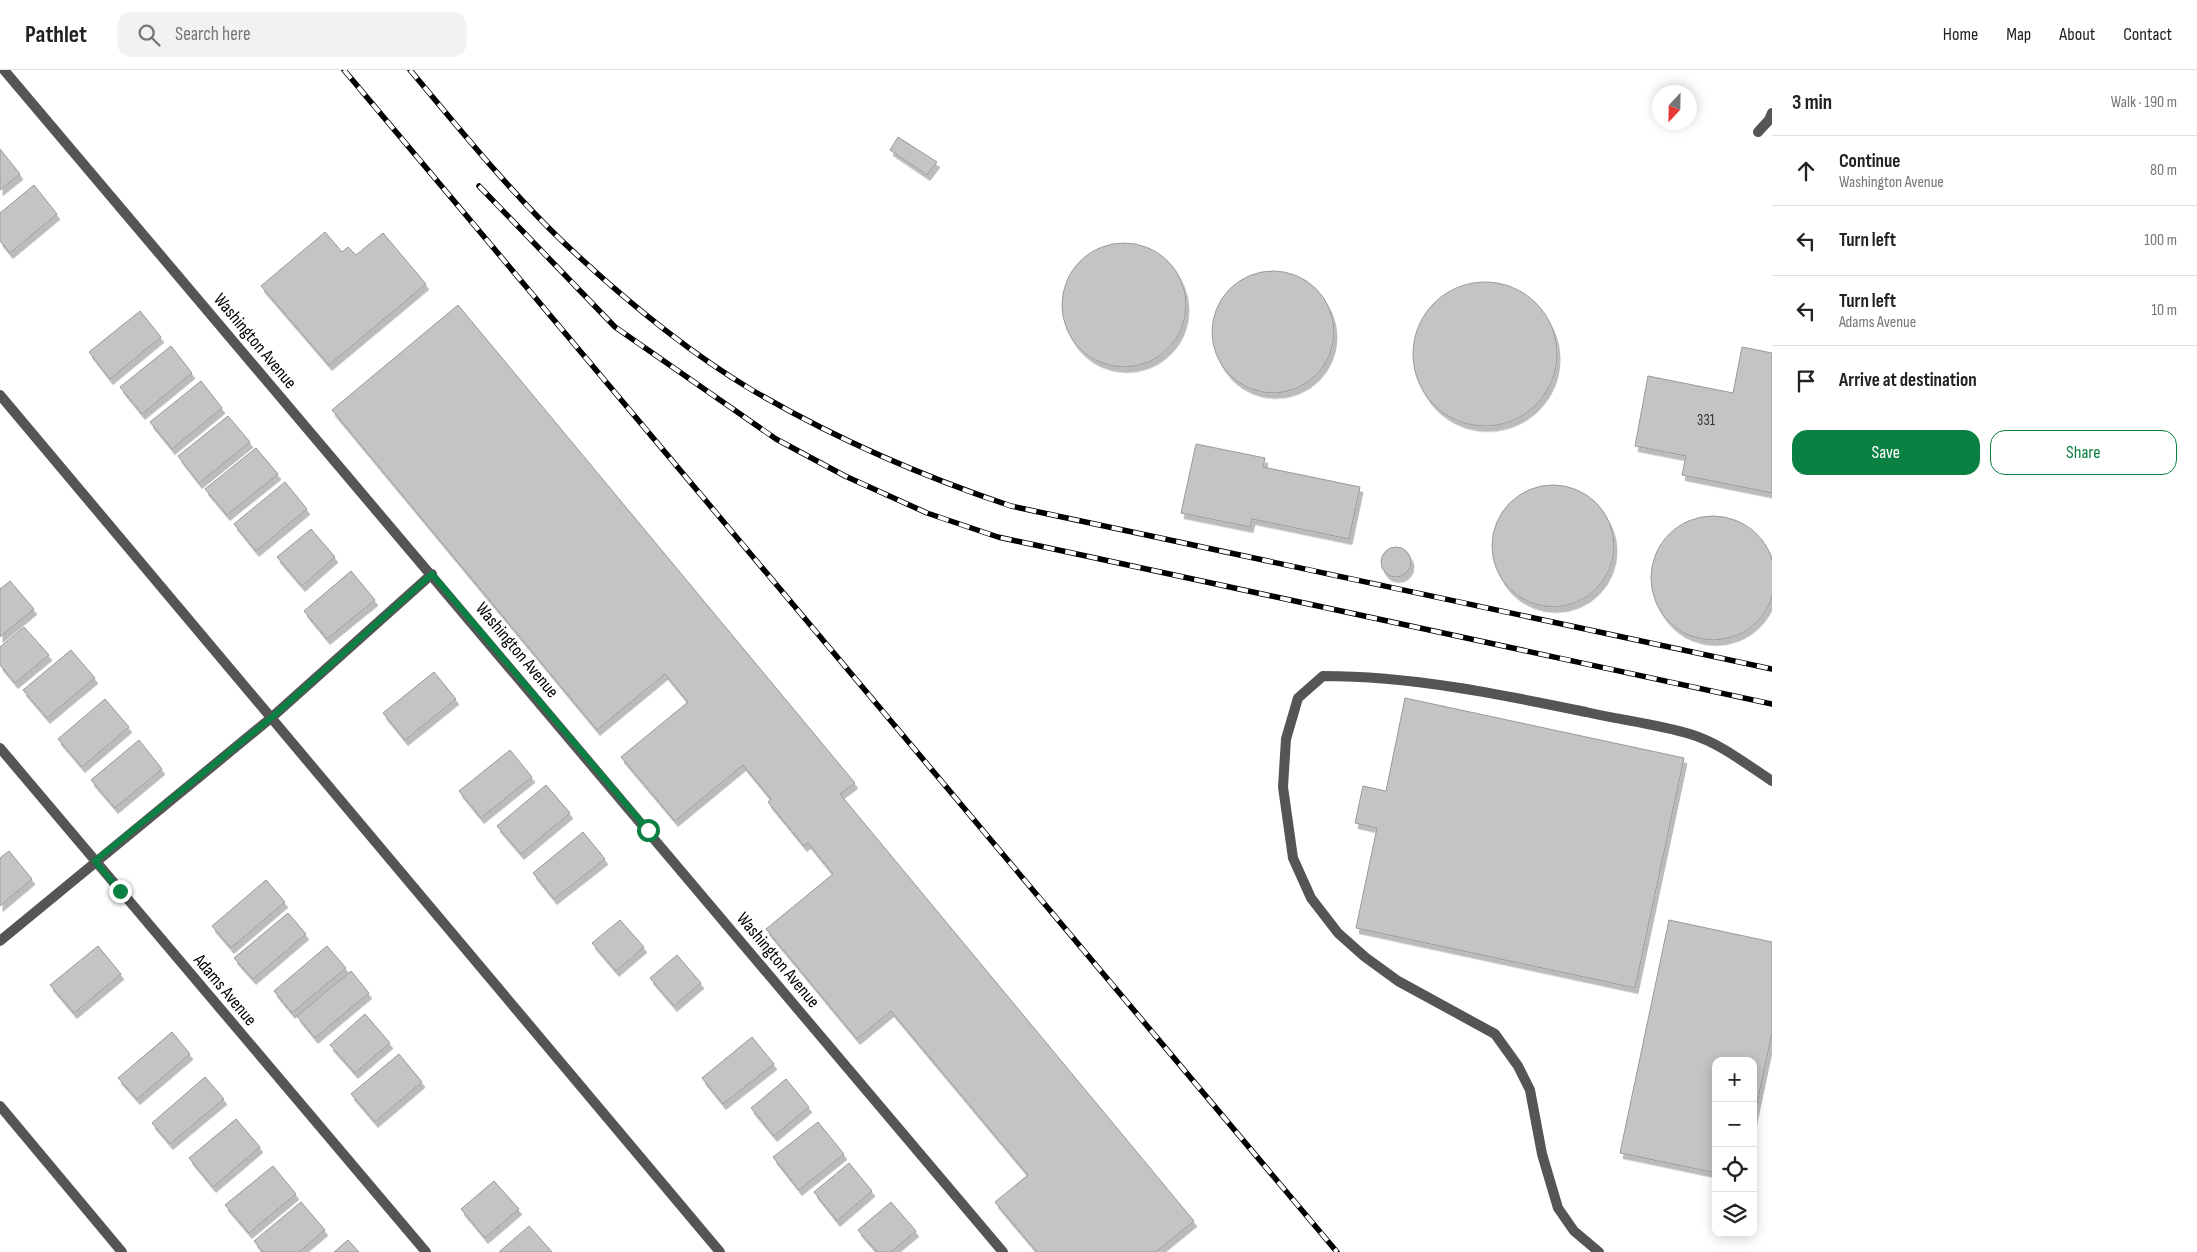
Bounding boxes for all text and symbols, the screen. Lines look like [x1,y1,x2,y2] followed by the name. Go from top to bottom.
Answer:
[117,12,467,57] search box
[25,20,87,49] text: Pathlet
[135,21,163,49] icon: search
[175,23,251,46] text: Search here
[1943,24,1978,45] text: Home
[2006,24,2031,45] text: Map
[2059,24,2095,45] text: About
[2123,24,2172,45] text: Contact
[1652,85,1697,130] north arrow
[1792,90,1832,115] text: 3 min
[2111,93,2177,112] text: Walk · 190 m
[1839,150,1900,173] text: Continue
[1792,157,1820,185] icon: ahead
[2150,161,2177,180] text: 80 m
[1839,173,1944,192] text: Washington Avenue
[1792,227,1820,255] icon: left
[1839,229,1896,252] text: Turn left
[2144,231,2177,250] text: 100 m
[209,289,301,393] street label: Washington Avenue
[1839,290,1896,313] text: Turn left
[1792,297,1820,325] icon: left
[2151,301,2177,320] text: 10 m
[1839,313,1916,332] text: Adams Avenue
[1792,367,1820,395] icon: arrive
[1839,369,1977,392] text: Arrive at destination
[1697,411,1716,430] house number: 331
[1792,430,1980,475] button: Save
[1990,430,2177,475] button: Share
[471,598,563,702] street label: Washington Avenue
[637,819,660,842] route start
[109,880,132,903] route end
[732,908,824,1012] street label: Washington Avenue
[188,949,261,1030] street label: Adams Avenue
[1712,1057,1757,1237] map controls
[1712,1057,1757,1102] button: +
[1712,1102,1757,1147] button: −
[1712,1147,1757,1192] button: locate
[1712,1192,1757,1237] button: layers

